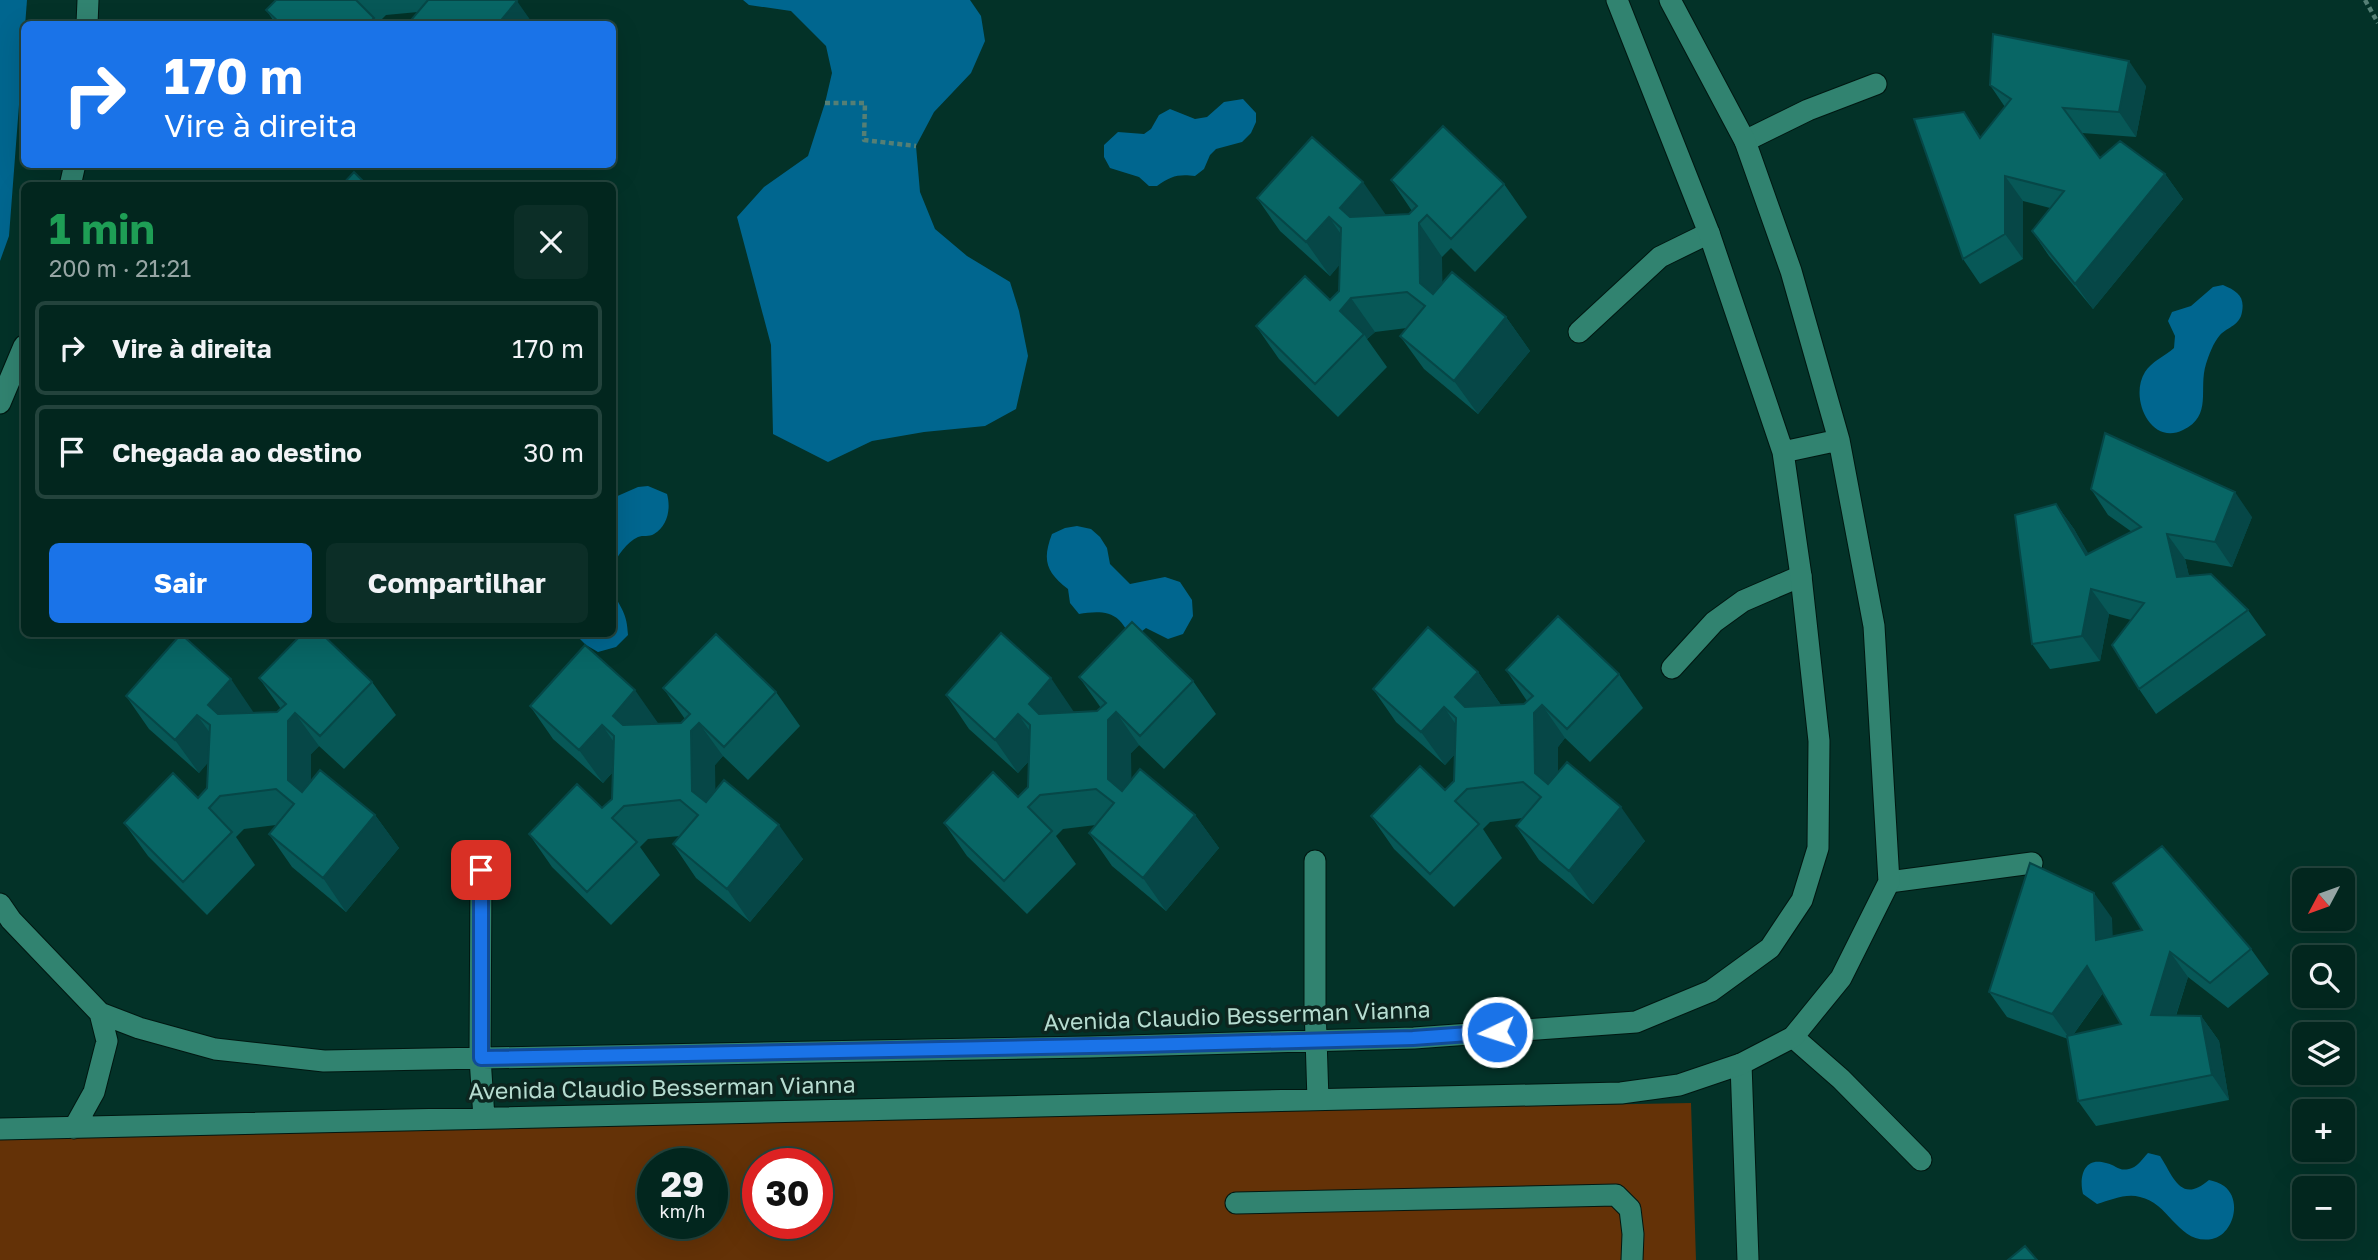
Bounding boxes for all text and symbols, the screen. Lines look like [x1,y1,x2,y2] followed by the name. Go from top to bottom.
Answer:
[164,46,303,105] text: 170 m
[49,49,140,140] icon: right
[164,106,357,144] text: Vire à direita
[49,203,155,253] text: 1 min
[514,205,588,279] button: close
[49,254,191,282] text: 200 m · 21:21
[53,329,91,367] icon: right
[112,333,272,364] text: Vire à direita
[512,333,584,364] text: 170 m
[53,433,91,471] icon: arrive
[112,437,362,468] text: Chegada ao destino
[523,437,584,468] text: 30 m
[49,543,312,623] button: Sair
[326,543,588,623] button: Compartilhar
[451,840,511,900] pin
[462,851,500,889] icon: arrive
[2292,868,2356,931] north arrow
[2292,868,2355,1239] map controls
[2292,945,2355,1008] button: search
[1043,994,1431,1036] street label: Avenida Claudio Besserman Vianna
[1460,995,1534,1069] position arrow
[2292,1022,2355,1085] button: layers
[468,1070,856,1104] street label: Avenida Claudio Besserman Vianna
[2292,1099,2355,1162] button: +
[742,1148,833,1239] speed limit sign: 30
[661,1163,704,1205] text: 29
[2292,1176,2355,1239] button: −
[660,1200,705,1222] text: km/h

